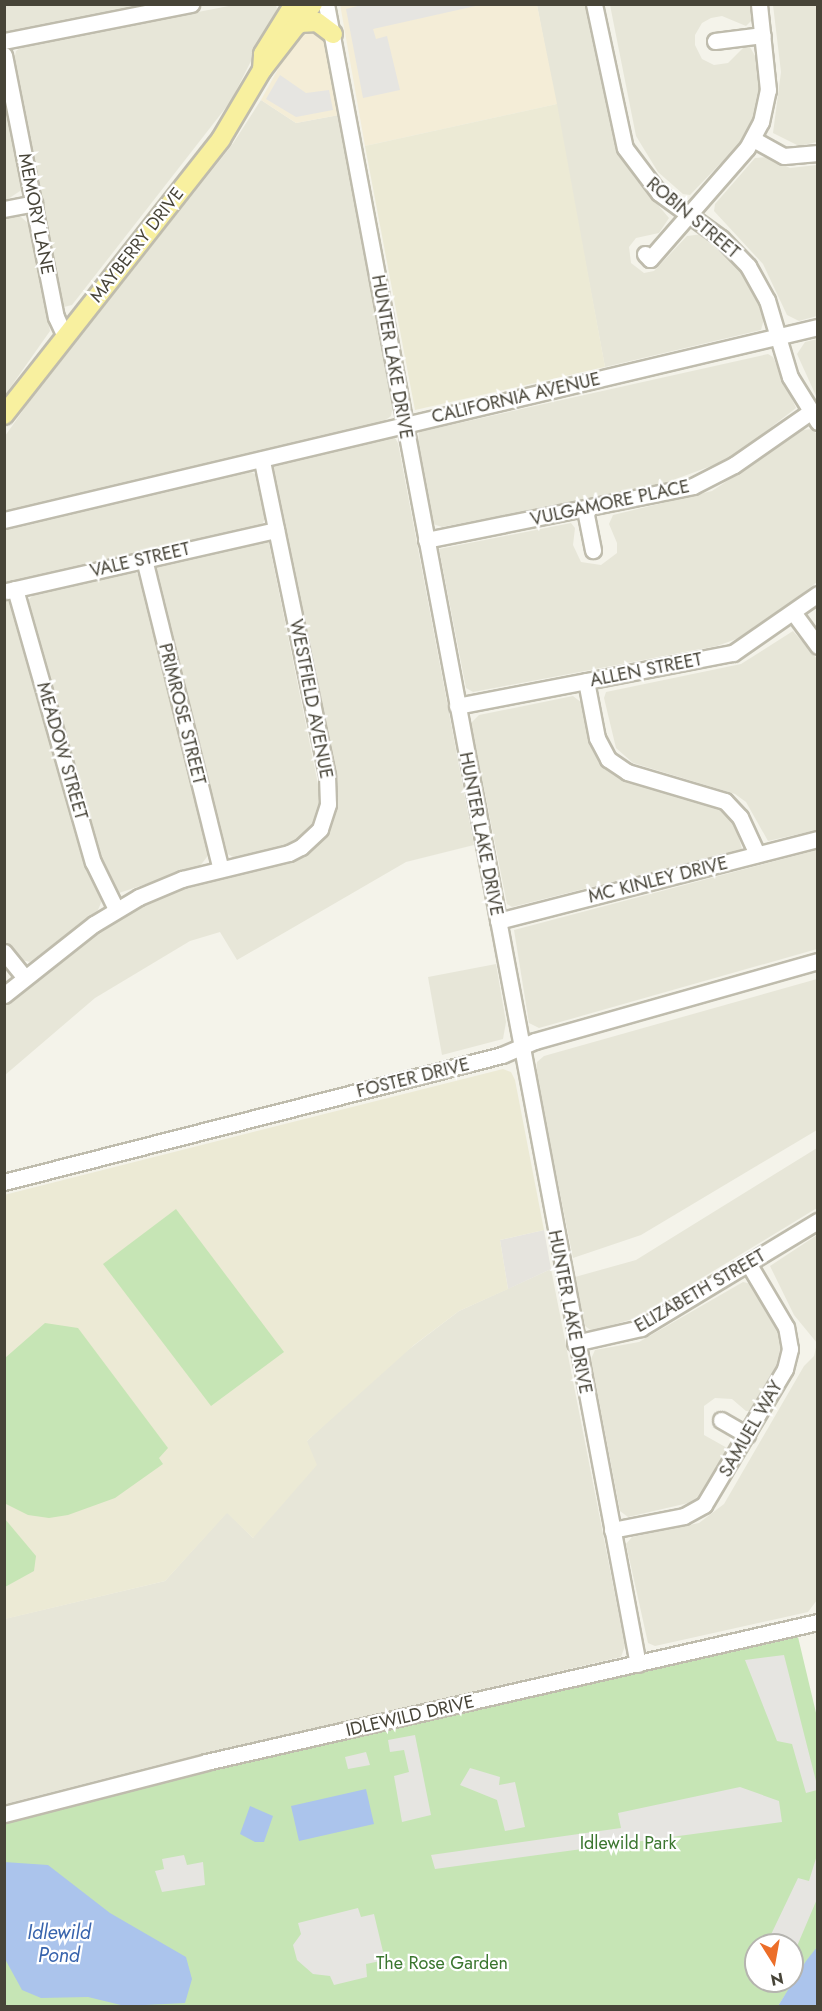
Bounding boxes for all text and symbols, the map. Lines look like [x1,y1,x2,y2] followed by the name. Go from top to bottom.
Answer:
[14,151,58,277] street label: MEMORY LANE
[642,173,744,263] street label: ROBIN STREET
[86,183,188,307] street label: MAYBERRY DRIVE
[367,273,417,441] street label: HUNTER LAKE DRIVE
[430,368,602,428] street label: CALIFORNIA AVENUE
[528,476,692,530] street label: VULGAMORE PLACE
[88,538,192,582] street label: VALE STREET
[285,617,337,781] street label: WESTFIELD AVENUE
[154,641,210,787] street label: PRIMROSE STREET
[588,649,704,691] street label: ALLEN STREET
[32,680,92,822] street label: MEADOW STREET
[455,750,507,918] street label: HUNTER LAKE DRIVE
[586,852,730,908] street label: MC KINLEY DRIVE
[354,1054,472,1102] street label: FOSTER DRIVE
[544,1228,596,1396] street label: HUNTER LAKE DRIVE
[631,1245,769,1337] street label: ELIZABETH STREET
[715,1377,787,1481] street label: SAMUEL WAY
[344,1691,476,1741] street label: IDLEWILD DRIVE
[580,1832,676,1854] park label: Idlewild Park
[27,1920,91,1967] water label: Idlewild Pond
[744,1933,804,1993] north arrow
[376,1952,508,1974] park label: The Rose Garden
[769,1967,786,1992] text: N

